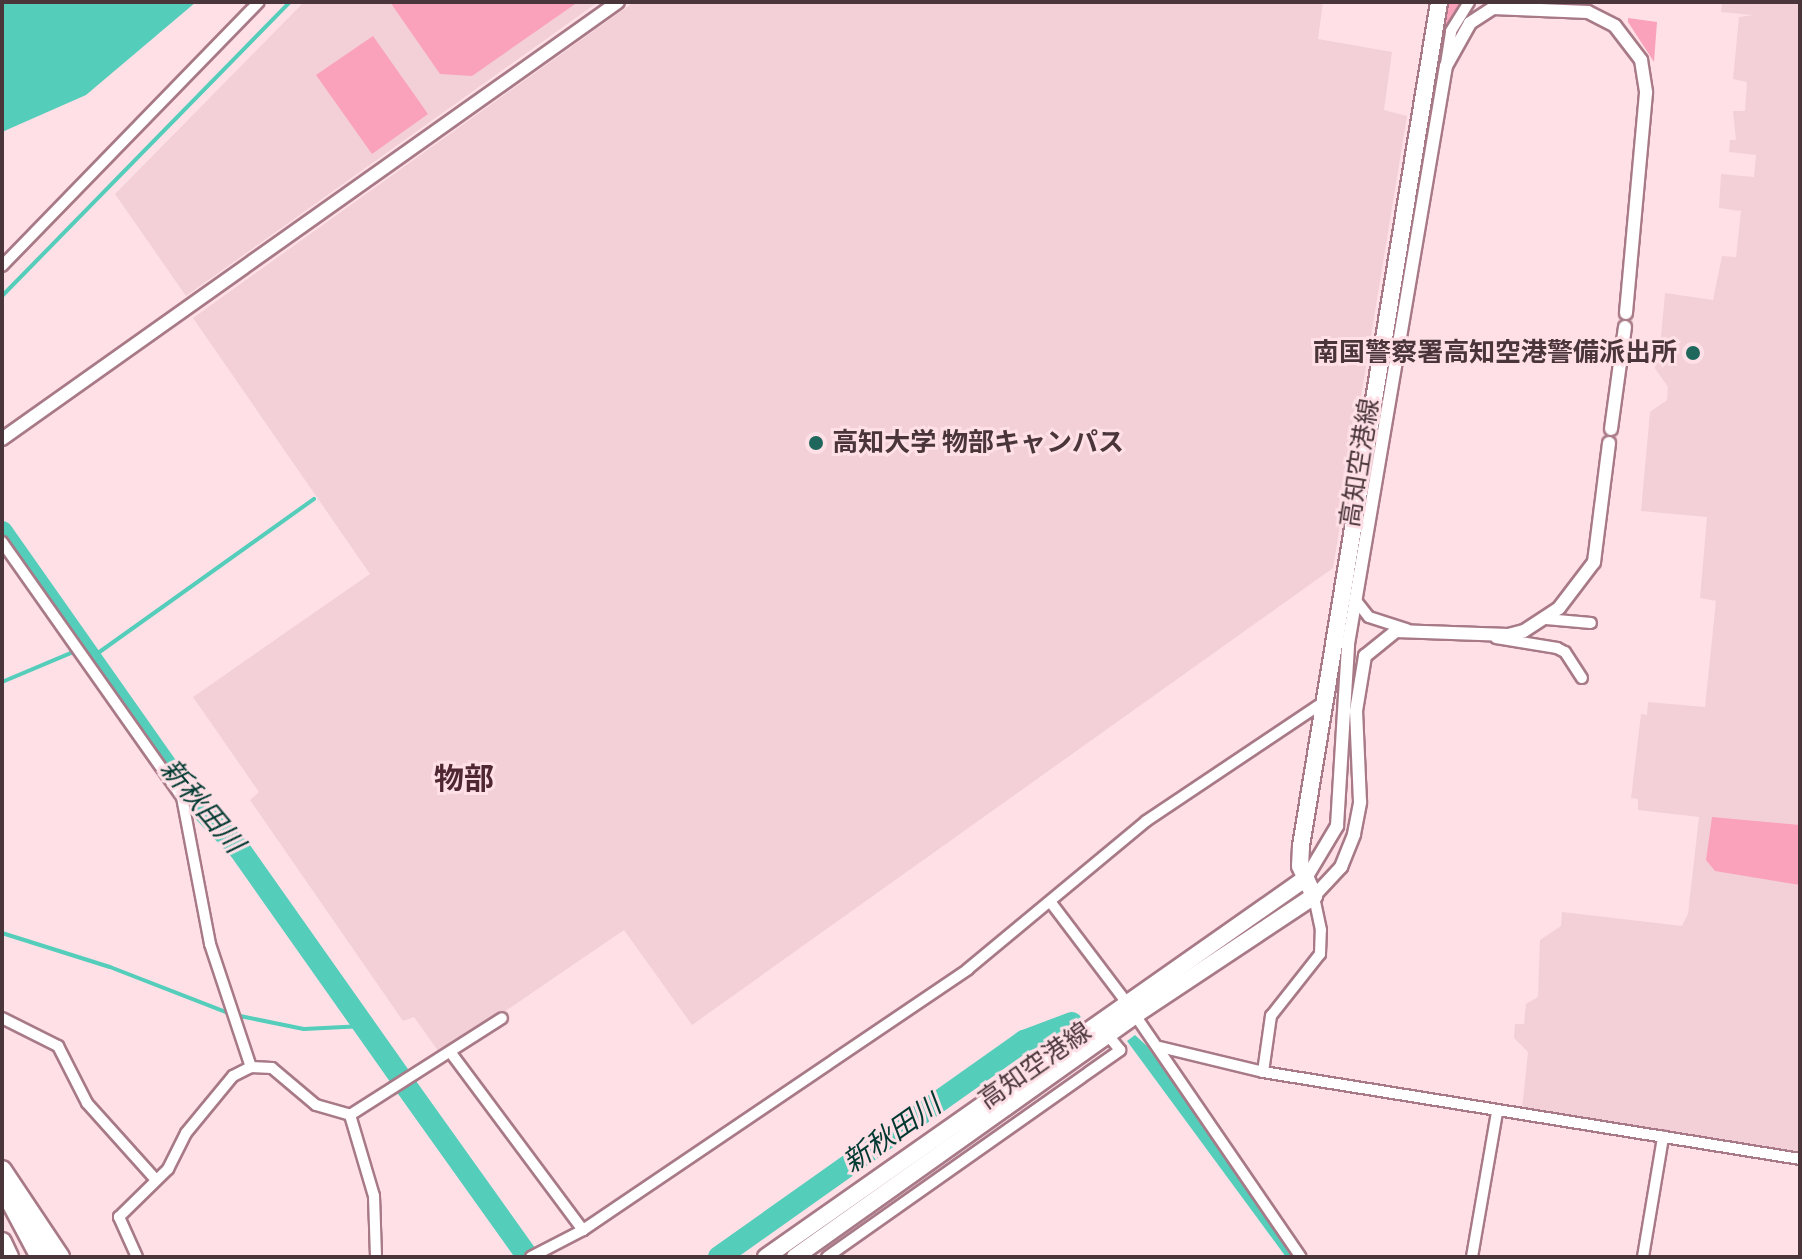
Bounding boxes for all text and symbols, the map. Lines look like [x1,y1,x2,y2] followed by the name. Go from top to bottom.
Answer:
[1313,337,1677,369] place label: 南国警察署高知空港警備派出所
[1684,344,1702,362] marker: 南国警察署高知空港警備派出所
[1334,396,1386,530] street label: 高知空港線
[832,427,1124,459] place label: 高知大学 物部キャンパス
[807,434,825,452] marker: 高知大学 物部キャンパス
[153,752,251,860] water label: 新秋田川
[434,761,494,797] district label: 物部
[973,1016,1097,1116] street label: 高知空港線
[836,1088,948,1180] water label: 新秋田川

